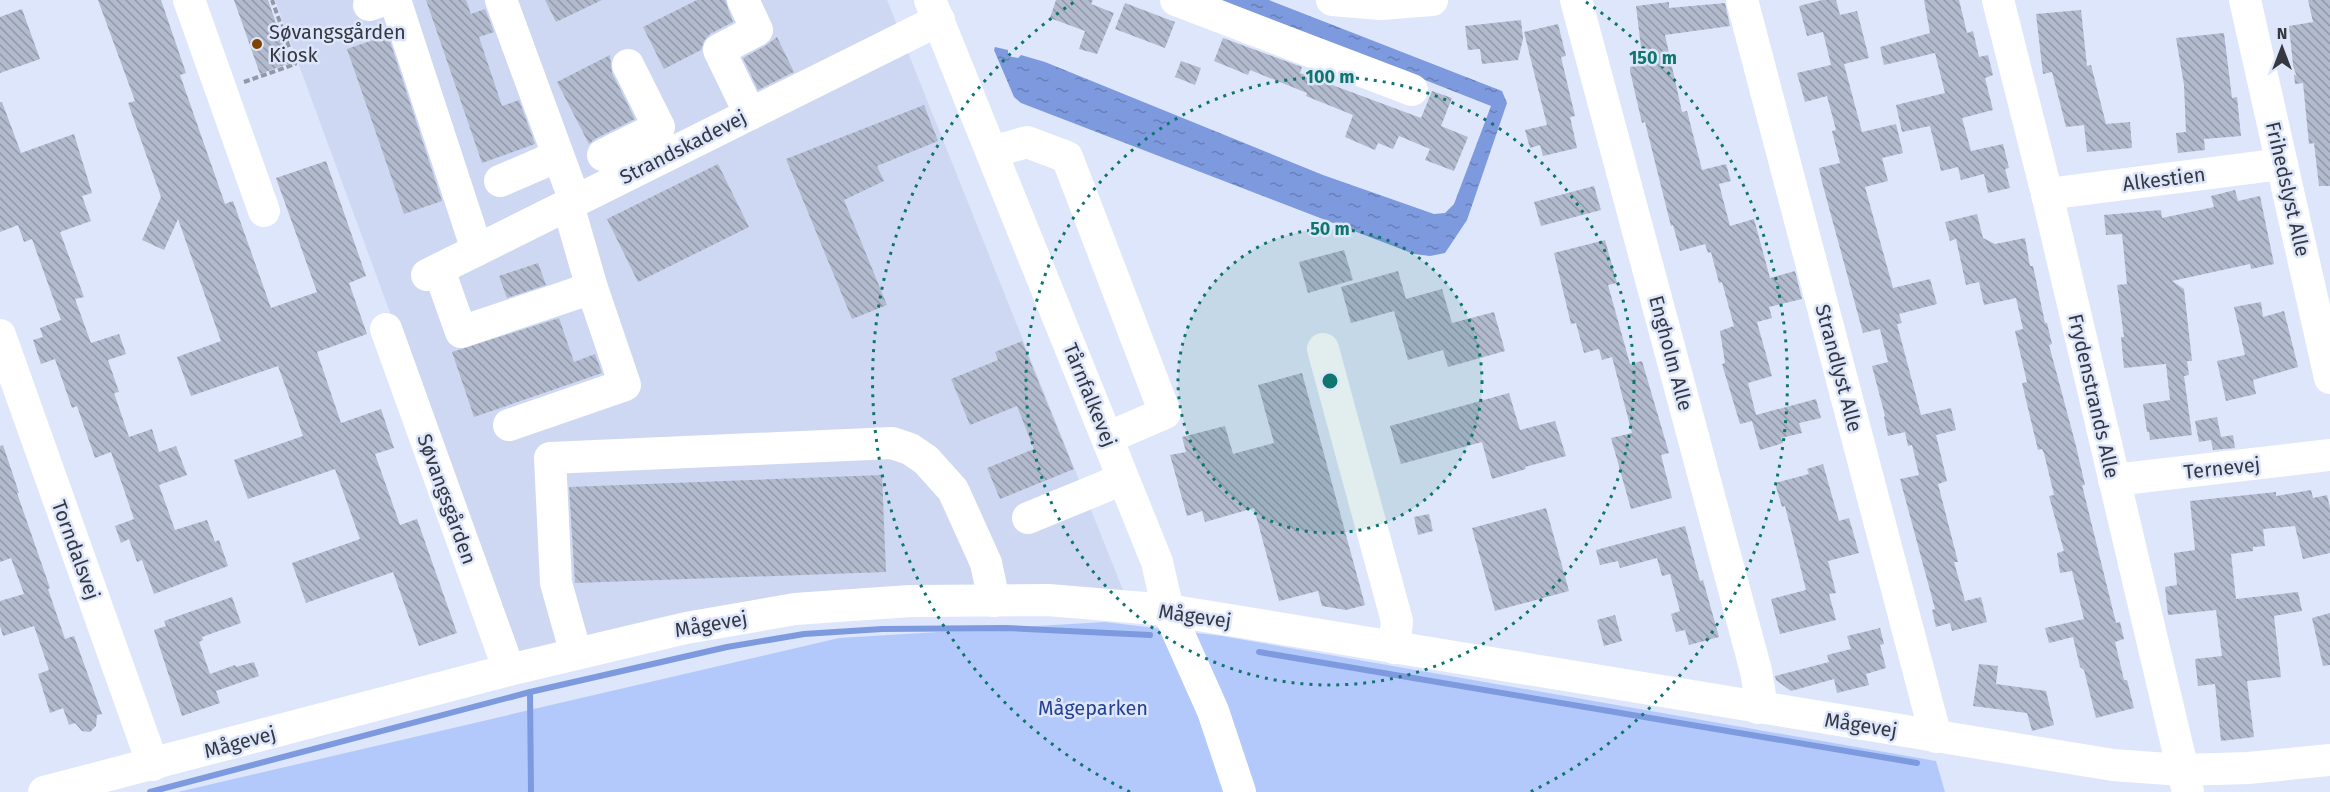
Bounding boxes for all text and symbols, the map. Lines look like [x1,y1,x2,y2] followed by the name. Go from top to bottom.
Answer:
[2252,18,2312,78] north arrow
[269,20,406,67] place label: Søvangsgården Kiosk
[2277,24,2287,43] text: N
[250,37,264,51] marker: Søvangsgården Kiosk
[1629,47,1677,69] text: 150 m
[1306,66,1354,88] text: 100 m
[616,105,750,189] street label: Strandskadevej
[2261,119,2315,259] street label: Frihedslyst Alle
[2121,162,2207,196] street label: Alkestien
[1310,218,1350,240] text: 50 m
[1644,293,1698,413] street label: Engholm Alle
[1810,302,1868,434] street label: Strandlyst Alle
[2063,311,2125,481] street label: Frydenstrands Alle
[1058,340,1122,450] street label: Tårnfalkevej
[1320,371,1340,391] centre of rings
[412,431,482,567] street label: Søvangsgården
[2183,452,2261,484] street label: Ternevej
[47,497,105,603] street label: Torndalsvej
[1157,599,1233,633] street label: Mågevej
[673,606,749,642] street label: Mågevej
[1038,696,1148,720] park label: Mågeparken
[1823,707,1899,743] street label: Mågevej
[201,721,279,763] street label: Mågevej

